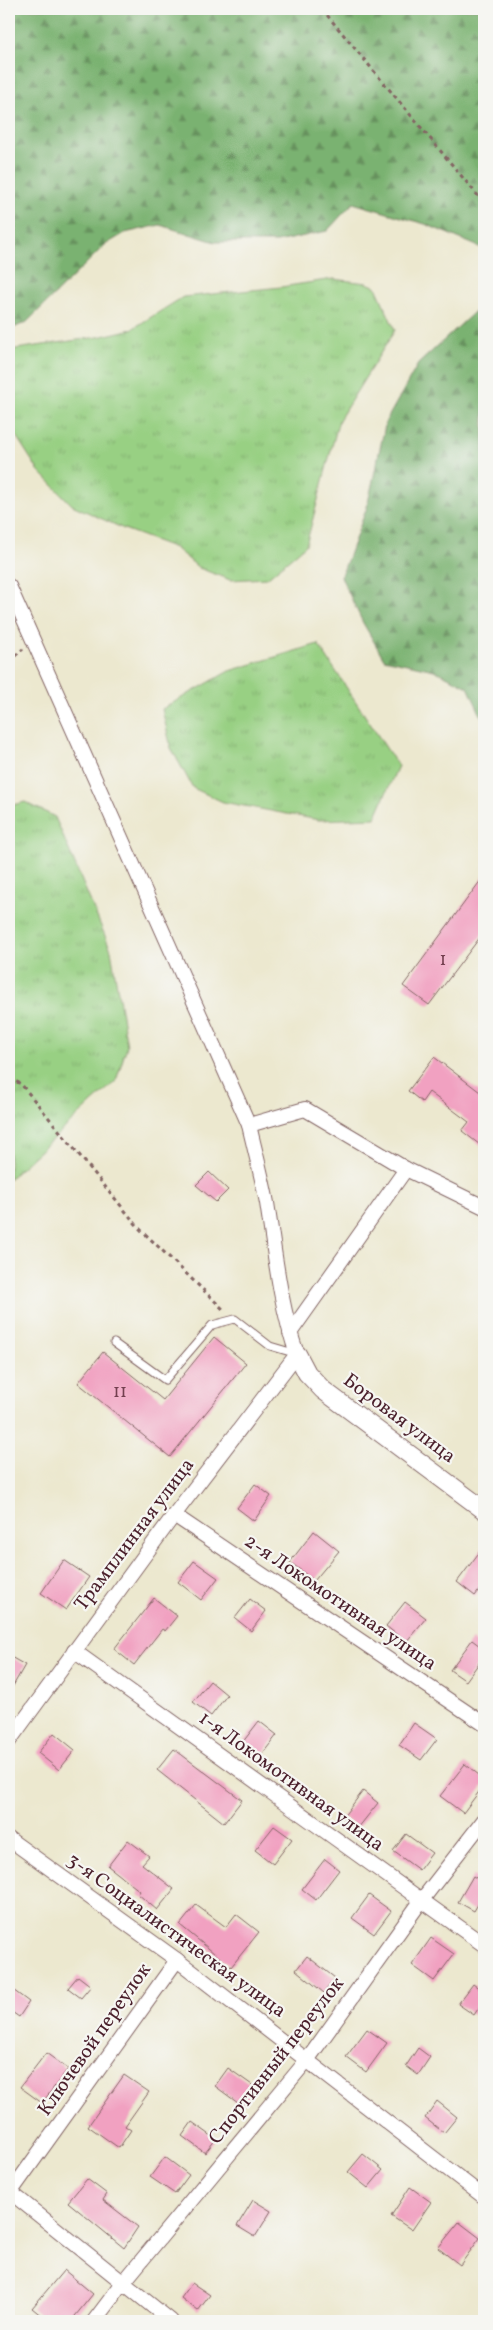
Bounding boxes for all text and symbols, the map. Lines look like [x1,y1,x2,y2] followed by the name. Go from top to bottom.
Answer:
[440,948,446,973] house number: 1
[337,1367,461,1471] street label: Боровая улица
[113,1380,127,1405] house number: 11
[68,1453,202,1617] street label: Трамплинная улица
[238,1528,442,1678] street label: 2-я Локомотивная улица
[193,1705,389,1859] street label: 1-я Локомотивная улица
[61,1847,291,2025] street label: 3-я Социалистическая улица
[32,1958,159,2122] street label: Ключевой переулок
[203,1971,352,2151] street label: Спортивный переулок

